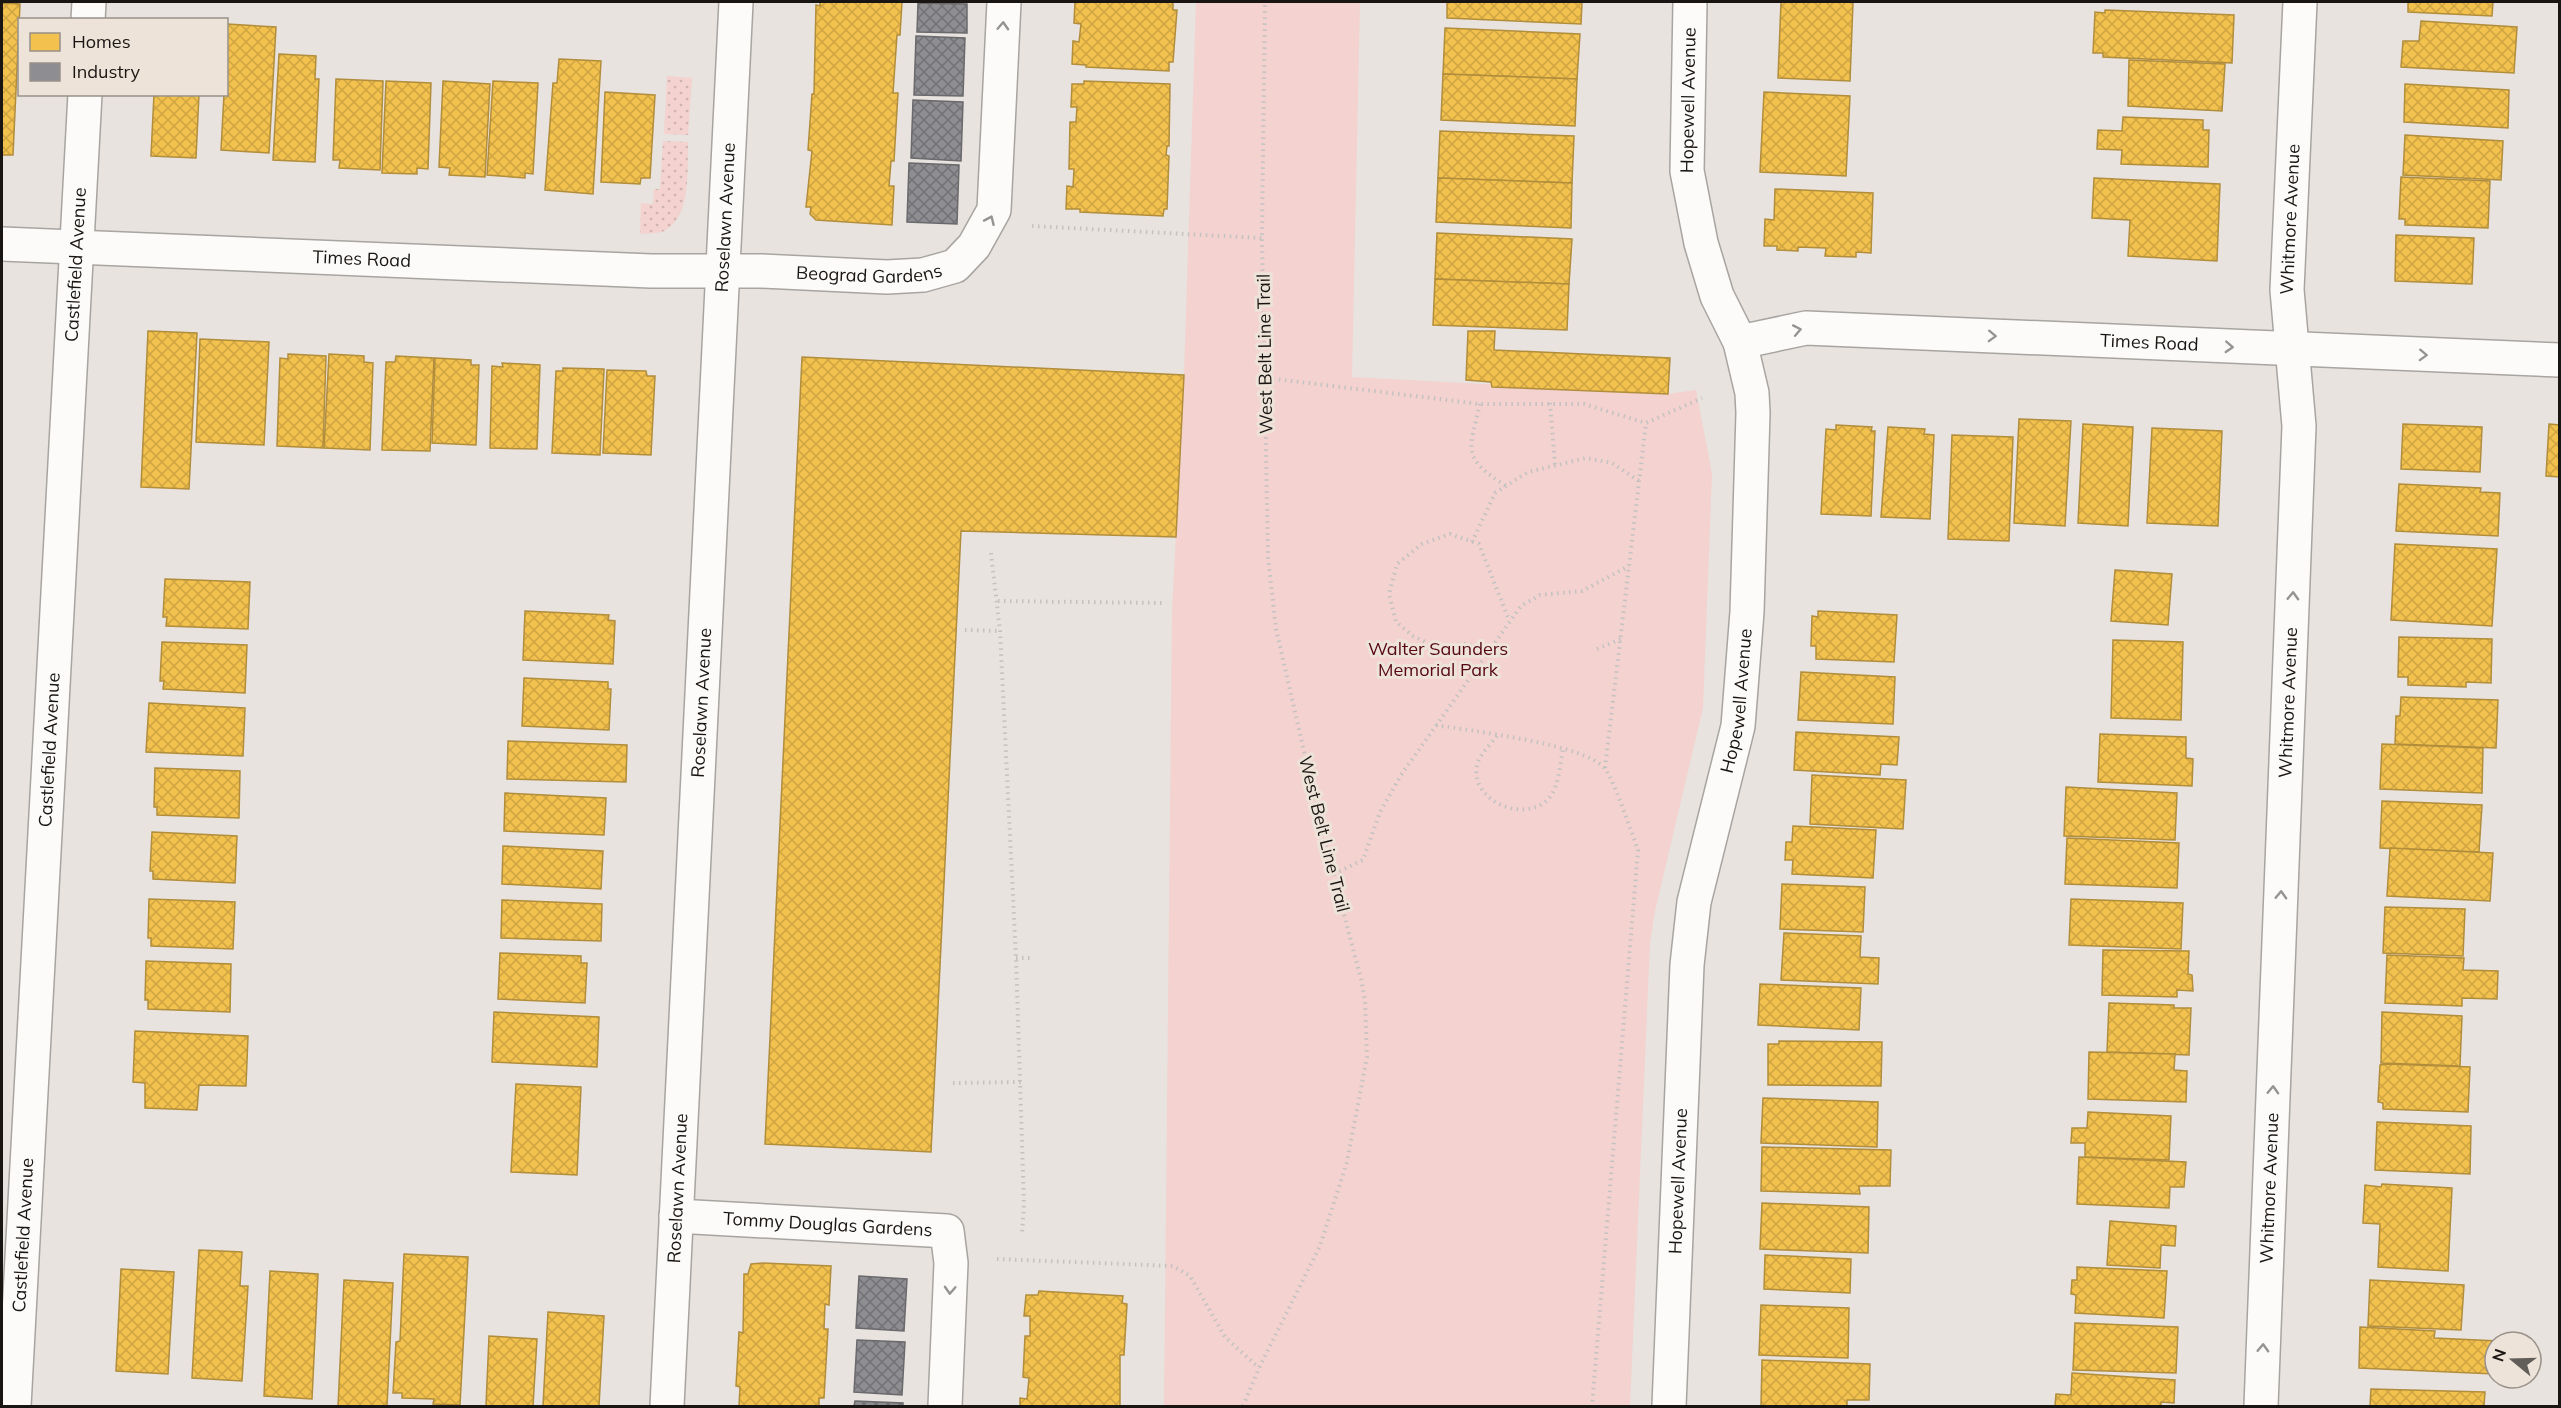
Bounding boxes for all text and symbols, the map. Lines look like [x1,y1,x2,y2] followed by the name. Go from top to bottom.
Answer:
[18,18,228,96] legend
[997,21,1010,30] one-way arrow
[1675,27,1701,173] street label: Hopewell Avenue
[72,30,131,53] text: Homes
[72,60,141,83] text: Industry
[710,142,740,293] street label: Roselawn Avenue
[2275,143,2305,295] street label: Whitmore Avenue
[60,187,91,343] street label: Castlefield Avenue
[983,215,995,226] one-way arrow
[312,245,411,272] street label: Times Road
[796,258,945,288] street label: Beograd Gardens
[1252,274,1277,434] street label: West Belt Line Trail
[1792,324,1802,337] one-way arrow
[2100,328,2199,356] street label: Times Road
[1987,330,1996,343] one-way arrow
[2224,340,2233,353] one-way arrow
[2419,349,2428,361] one-way arrow
[2286,591,2299,600] one-way arrow
[686,627,716,778] street label: Roselawn Avenue
[2273,627,2302,778] street label: Whitmore Avenue
[1715,628,1757,775] street label: Hopewell Avenue
[1368,637,1508,681] park label: Walter Saunders Memorial Park
[33,672,65,828] street label: Castlefield Avenue
[1294,753,1355,914] street label: West Belt Line Trail
[2274,891,2287,900] one-way arrow
[2267,1086,2280,1095] one-way arrow
[1663,1108,1692,1255] street label: Hopewell Avenue
[2255,1112,2283,1264] street label: Whitmore Avenue
[662,1113,692,1264] street label: Roselawn Avenue
[7,1157,38,1313] street label: Castlefield Avenue
[722,1207,933,1241] street label: Tommy Douglas Gardens
[944,1285,956,1294] one-way arrow
[2483,1330,2543,1390] north arrow
[2256,1344,2269,1353] one-way arrow
[2487,1346,2510,1364] text: N

